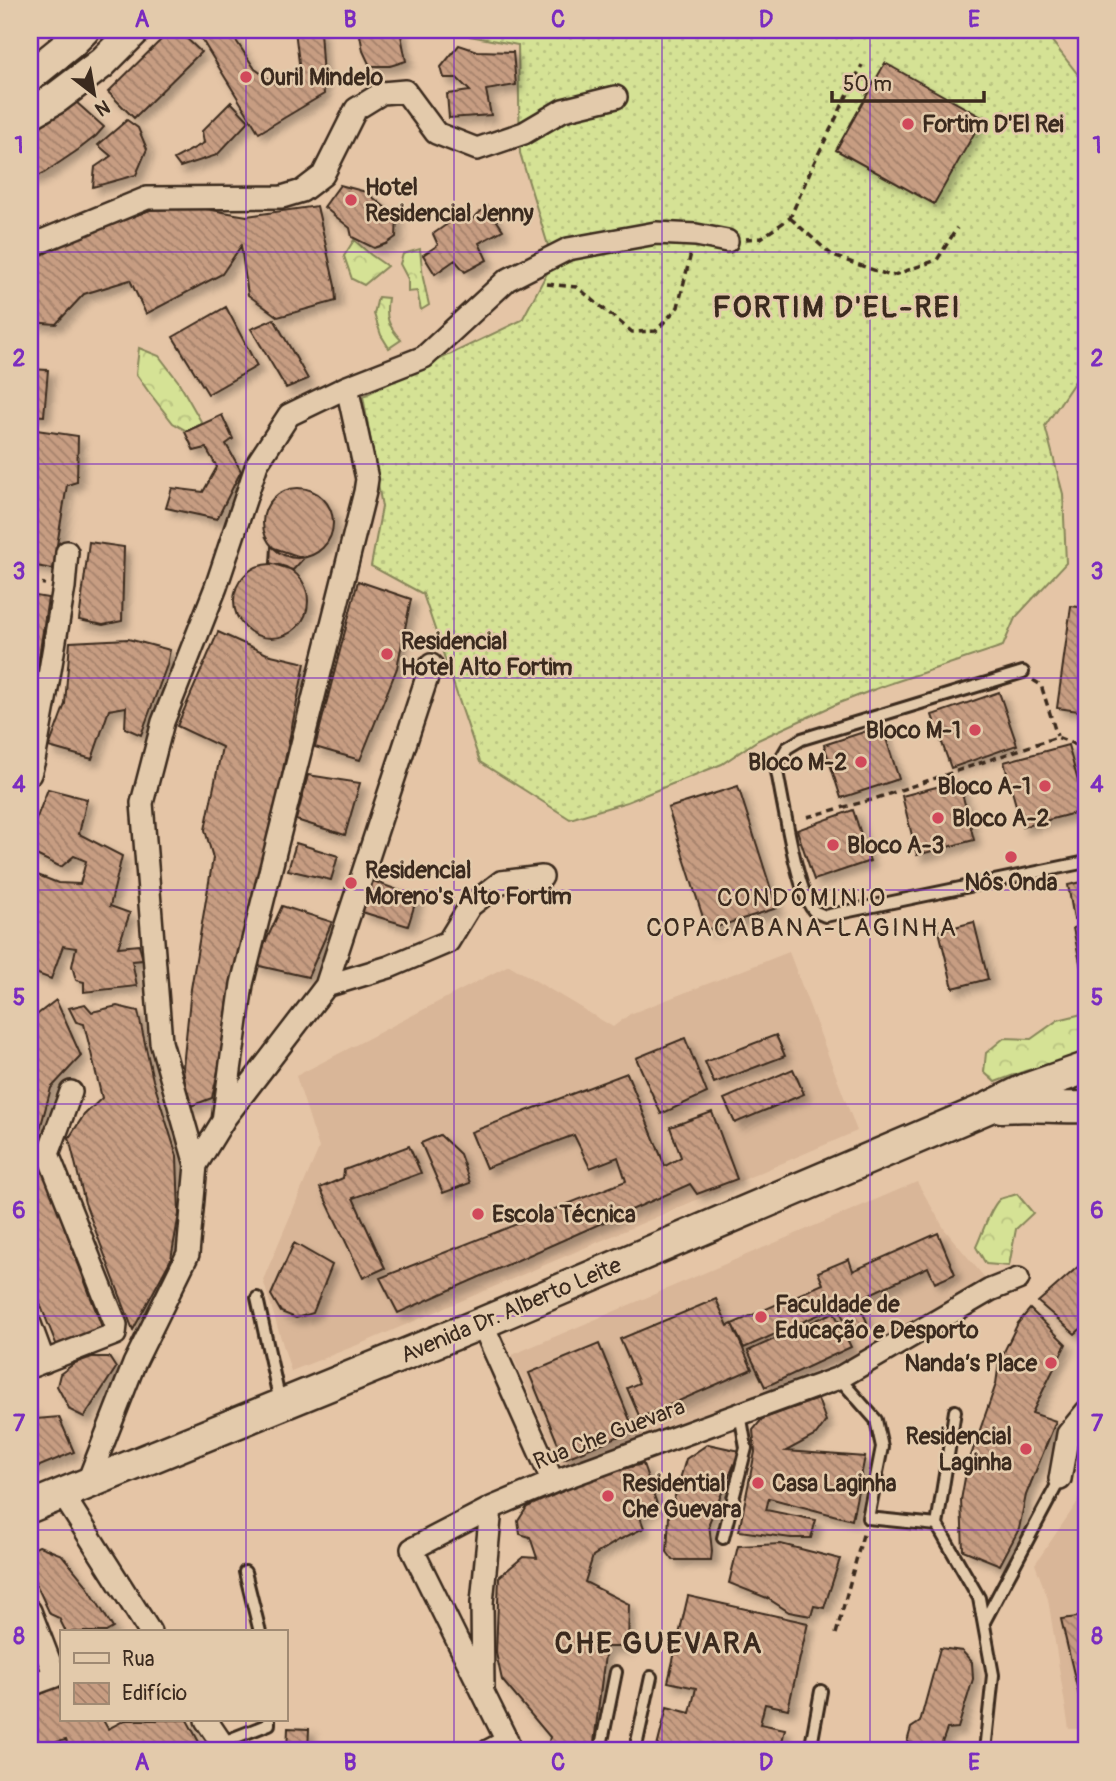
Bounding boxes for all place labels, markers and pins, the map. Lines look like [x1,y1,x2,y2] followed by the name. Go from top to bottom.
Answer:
[260,63,384,92] place label: Ouril Mindelo
[238,69,254,85] marker: Ouril Mindelo
[922,110,1064,139] place label: Fortim D'El Rei
[900,116,916,132] marker: Fortim D'El Rei
[365,173,534,228] place label: Hotel Residencial Jenny
[343,192,359,208] marker: Hotel Residencial Jenny
[401,627,573,682] place label: Residencial Hotel Alto Fortim
[379,646,395,662] marker: Residencial Hotel Alto Fortim
[866,716,961,745] place label: Bloco M-1
[967,722,983,738] marker: Bloco M-1
[748,748,847,777] place label: Bloco M-2
[853,754,869,770] marker: Bloco M-2
[937,772,1031,801] place label: Bloco A-1
[1037,778,1053,794] marker: Bloco A-1
[952,804,1050,833] place label: Bloco A-2
[930,810,946,826] marker: Bloco A-2
[847,831,944,860] place label: Bloco A-3
[825,837,841,853] marker: Bloco A-3
[1003,849,1019,865] marker: Nôs Onda
[365,856,572,911] place label: Residencial Moreno's Alto Fortim
[965,868,1058,897] place label: Nôs Onda
[343,875,359,891] marker: Residencial Moreno's Alto Fortim
[492,1200,636,1229] place label: Escola Técnica
[470,1206,486,1222] marker: Escola Técnica
[775,1290,979,1345] place label: Faculdade de Educação e Desporto
[753,1309,769,1325] marker: Faculdade de Educação e Desporto
[905,1349,1038,1378] place label: Nanda’s Place
[1043,1355,1059,1371] marker: Nanda’s Place
[906,1422,1012,1477] place label: Residencial Laginha
[1018,1441,1034,1457] marker: Residencial Laginha
[622,1469,742,1524] place label: Residential Che Guevara
[772,1469,897,1498] place label: Casa Laginha
[750,1475,766,1491] marker: Casa Laginha
[600,1488,616,1504] marker: Residential Che Guevara

